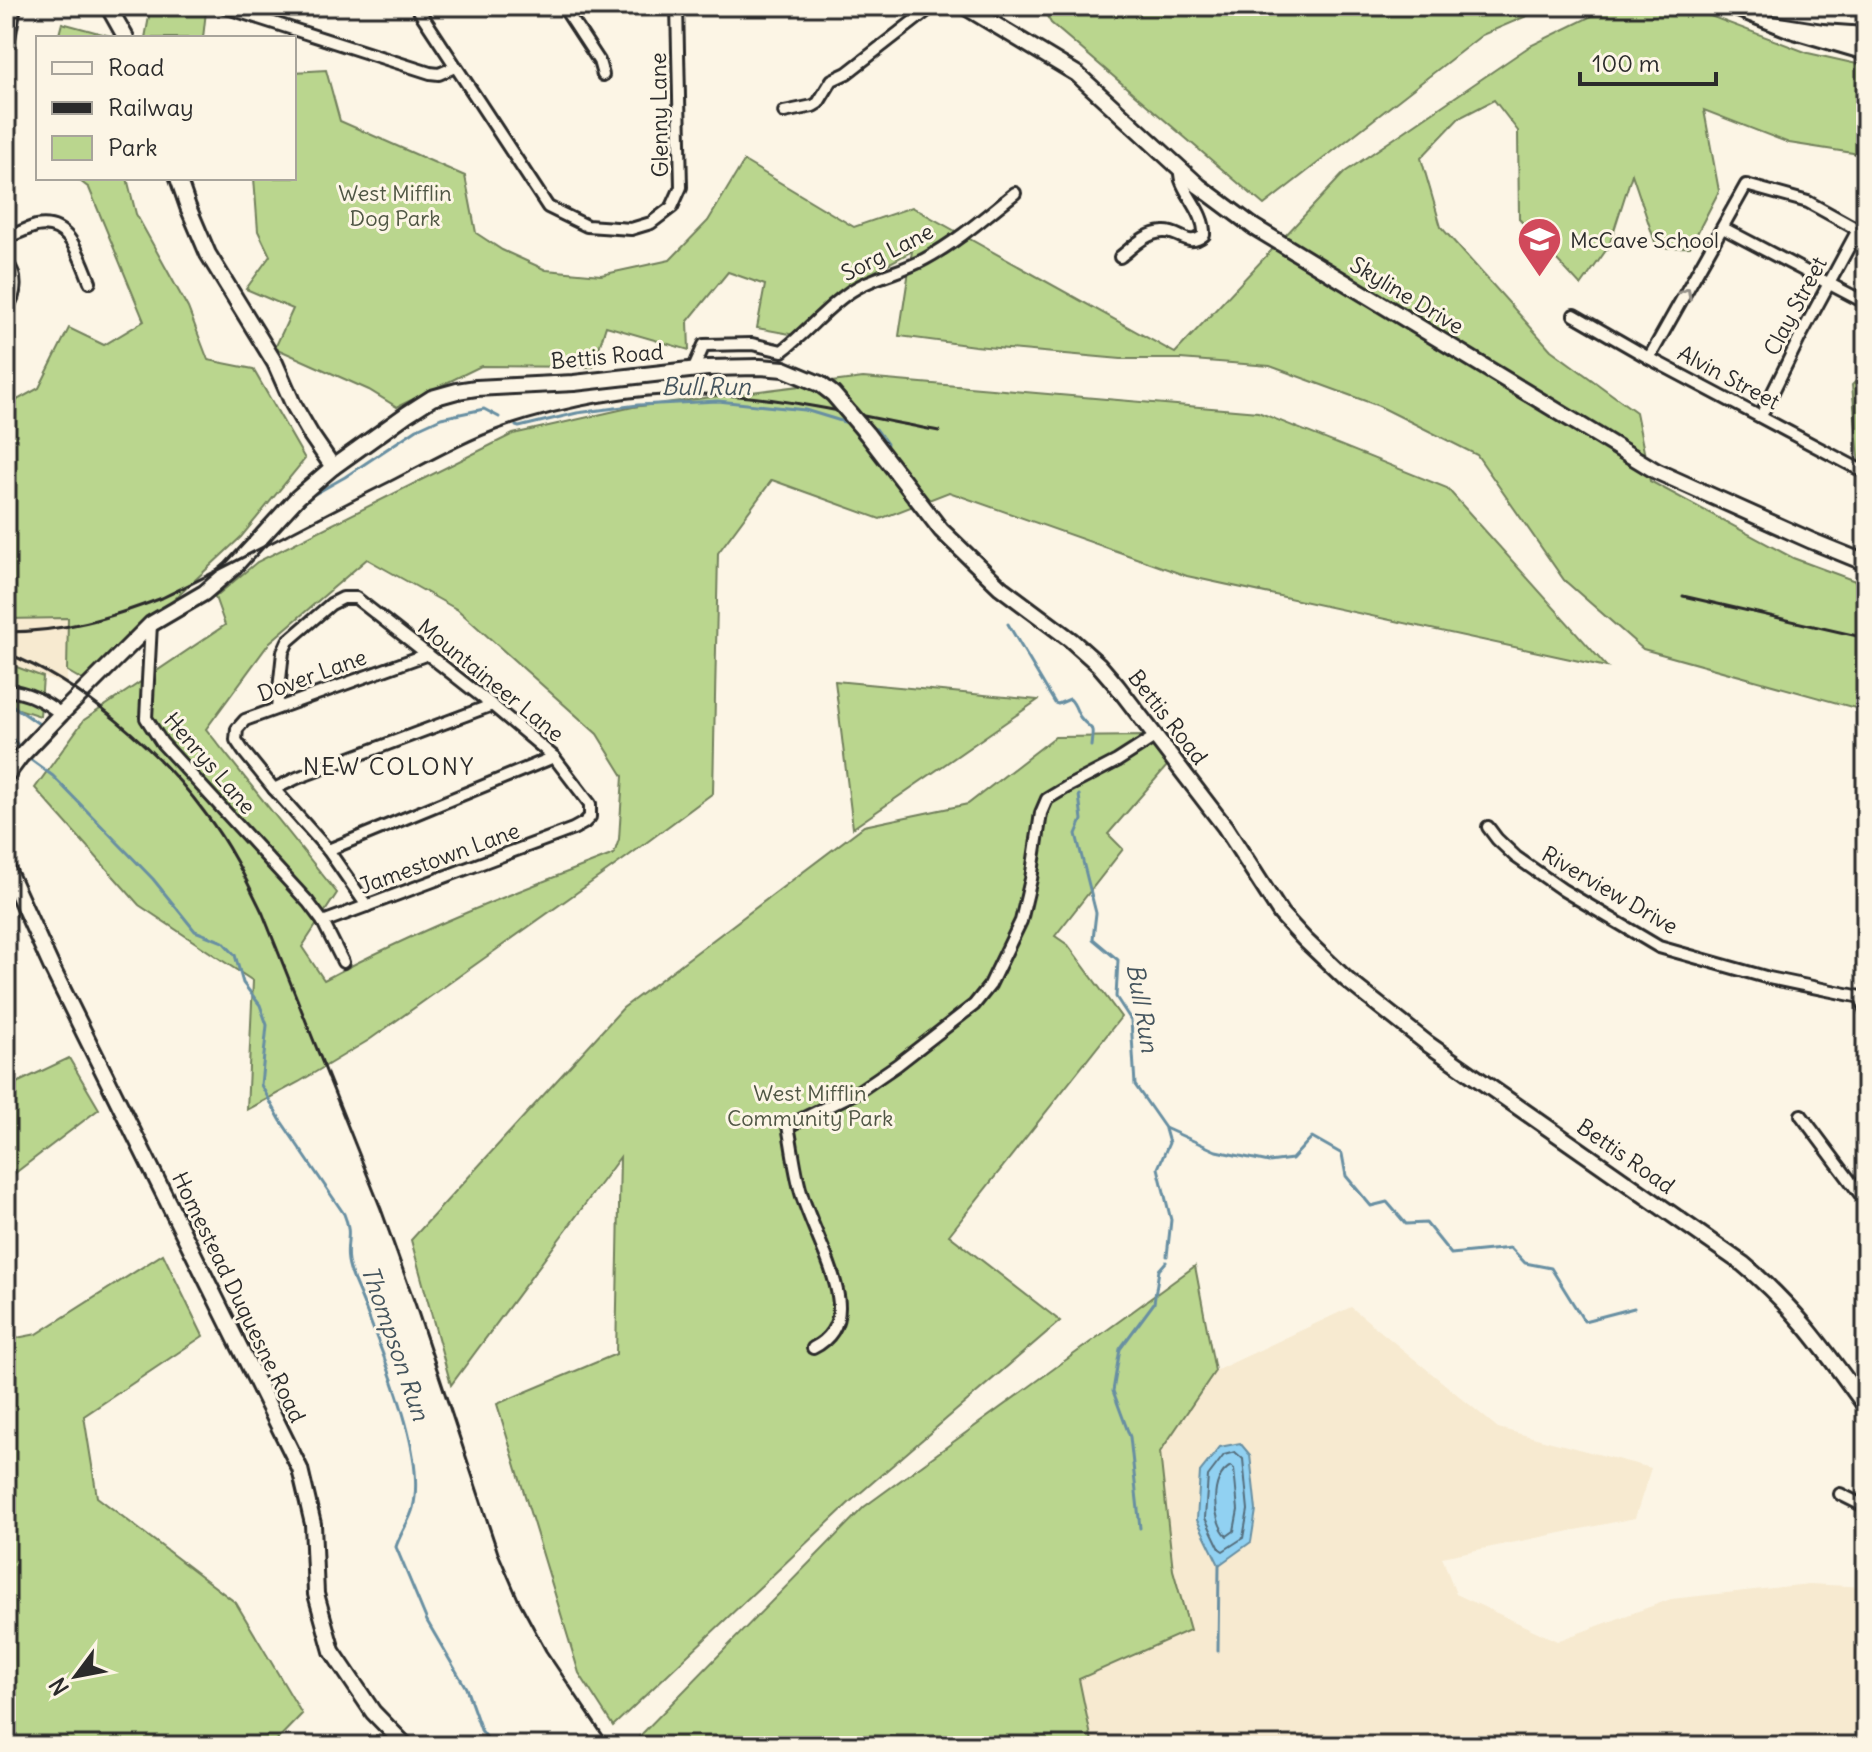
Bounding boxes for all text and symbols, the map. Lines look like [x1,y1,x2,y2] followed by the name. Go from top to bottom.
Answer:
[36,36,296,180] legend
[1580,36,1716,86] scale bar
[1592,48,1660,78] text: 100 m
[108,52,164,82] text: Road
[644,52,674,178] street label: Glenny Lane
[108,92,194,122] text: Railway
[108,132,158,162] text: Park
[338,179,452,232] park label: West Mifflin Dog Park
[1515,216,1563,279] school or university icon: McCave School
[836,217,938,287] street label: Sorg Lane
[1570,226,1719,254] place label: McCave School
[1345,250,1469,340] street label: Skyline Drive
[1757,252,1833,360] street label: Clay Street
[1676,287,1692,302] one-way arrow
[550,337,664,375] street label: Bettis Road
[1673,339,1785,415] street label: Alvin Street
[661,371,752,401] water label: Bull Run
[412,612,570,748] street label: Mountaineer Lane
[254,642,370,708] street label: Dover Lane
[1122,664,1214,770] street label: Bettis Road
[158,706,262,820] street label: Henrys Lane
[303,751,475,781] district label: NEW COLONY
[355,816,523,900] street label: Jamestown Lane
[1537,840,1683,940] street label: Riverview Drive
[1120,961,1166,1055] water label: Bull Run
[727,1079,893,1132] park label: West Mifflin Community Park
[1572,1112,1680,1200] street label: Bettis Road
[166,1167,312,1427] street label: Homestead Duquesne Road
[355,1261,437,1425] water label: Thompson Run
[36,1636,116,1716] north arrow
[43,1673,75,1700] text: N

